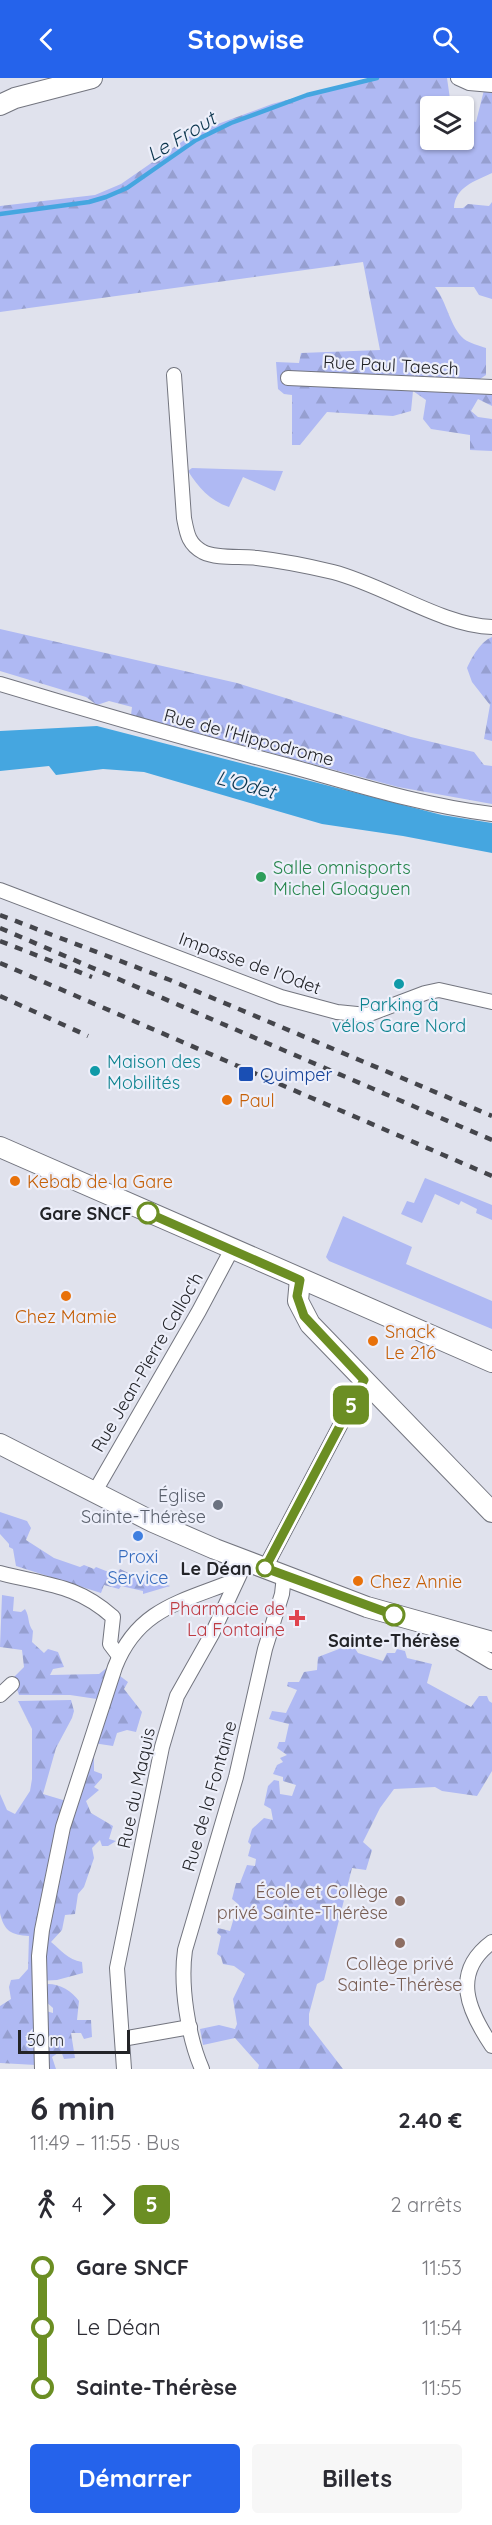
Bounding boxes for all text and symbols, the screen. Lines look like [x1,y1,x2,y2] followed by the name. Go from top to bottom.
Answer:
[188,22,304,56] text: Stopwise
[30,23,63,56] icon: back
[429,23,462,56] icon: search
[420,96,474,150] map controls
[420,96,474,150] button: layers
[142,105,222,166] water label: Le Frout
[322,350,460,380] street label: Rue Paul Taesch
[161,703,337,771] street label: Rue de l'Hippodrome
[214,764,280,804] water label: L'Odet
[273,856,411,900] place label: Salle omnisports Michel Gloaguen
[254,870,268,884] marker: Salle omnisports Michel Gloaguen
[176,927,324,999] street label: Impasse de l'Odet
[392,977,406,991] marker: Parking à vélos Gare Nord
[332,993,466,1037] place label: Parking à vélos Gare Nord
[107,1050,201,1094] place label: Maison des Mobilités
[260,1063,333,1086] place label: Quimper
[88,1064,102,1078] marker: Maison des Mobilités
[237,1065,255,1083] marker: Quimper
[239,1089,275,1112] place label: Paul
[220,1093,234,1107] marker: Paul
[27,1170,173,1193] place label: Kebab de la Gare
[8,1174,22,1188] marker: Kebab de la Gare
[39,1202,132,1225] place label: Gare SNCF
[137,1202,159,1224] marker: Gare SNCF
[86,1268,208,1456] street label: Rue Jean-Pierre Calloc'h
[59,1289,73,1303] marker: Chez Mamie
[15,1305,117,1328] place label: Chez Mamie
[385,1320,436,1364] place label: Snack Le 216
[366,1334,380,1348] marker: Snack Le 216
[332,1386,370,1424] line badge: 5
[345,1392,357,1418] text: 5
[81,1484,206,1528] place label: Église Sainte-Thérèse
[211,1498,225,1512] marker: Église Sainte-Thérèse
[131,1529,145,1543] marker: Proxi Service
[108,1545,168,1589] place label: Proxi Service
[180,1557,252,1580] place label: Le Déan
[256,1559,274,1577] marker: Le Déan
[370,1570,462,1593] place label: Chez Annie
[351,1574,365,1588] marker: Chez Annie
[170,1597,285,1641] place label: Pharmacie de La Fontaine
[383,1604,405,1626] marker: Sainte-Thérèse
[290,1611,304,1625] marker: Pharmacie de La Fontaine
[328,1629,460,1652] place label: Sainte-Thérèse
[176,1718,242,1874] street label: Rue de la Fontaine
[112,1726,160,1850] street label: Rue du Maquis
[217,1880,388,1924] place label: École et Collège privé Sainte-Thérèse
[393,1894,407,1908] marker: École et Collège privé Sainte-Thérèse
[393,1936,407,1950] marker: Collège privé Sainte-Thérèse
[337,1952,463,1996] place label: Collège privé Sainte-Thérèse
[18,2027,130,2054] scale bar
[27,2030,64,2050] text: 50 m
[30,2087,115,2128] text: 6 min
[398,2106,462,2134] text: 2.40 €
[30,2130,180,2155] text: 11:49 – 11:55 · Bus
[30,2188,63,2221] icon: walk
[92,2188,125,2221] icon: forward
[146,2191,158,2217] text: 5
[72,2192,83,2217] text: 4
[391,2192,462,2217] text: 2 arrêts
[76,2253,189,2281] text: Gare SNCF
[422,2255,462,2280] text: 11:53
[76,2313,161,2341] text: Le Déan
[422,2315,462,2340] text: 11:54
[76,2373,237,2401] text: Sainte-Thérèse
[422,2375,462,2400] text: 11:55
[30,2444,240,2513] button: Démarrer
[252,2444,462,2513] button: Billets

